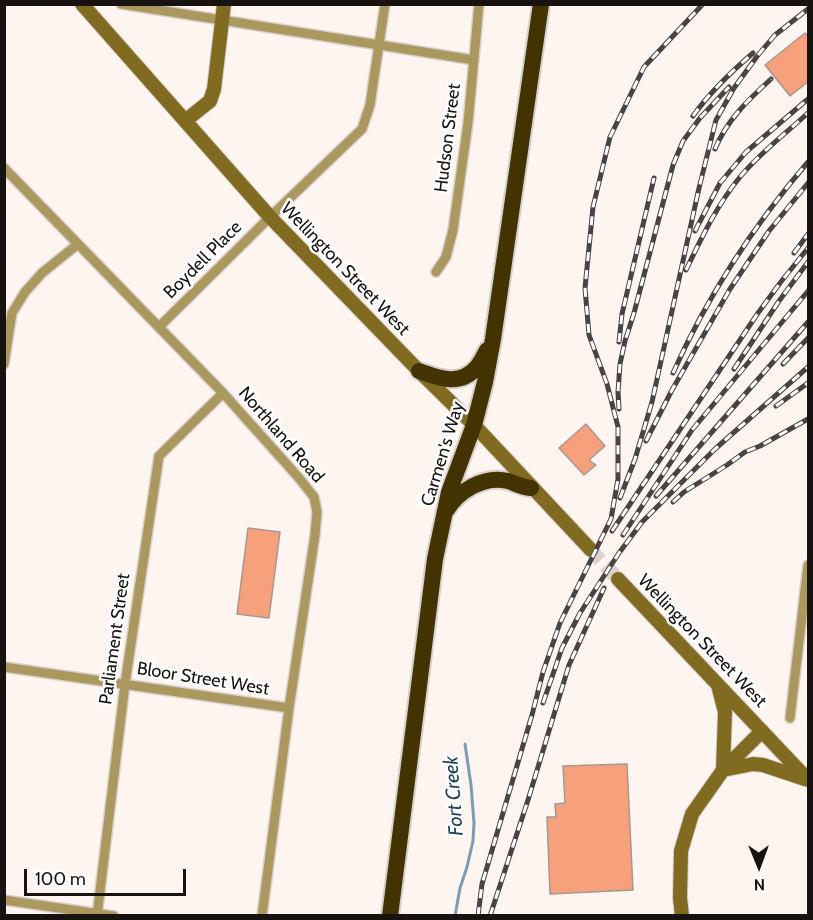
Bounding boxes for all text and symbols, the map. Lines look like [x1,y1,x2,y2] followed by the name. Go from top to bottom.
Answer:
[431,82,465,194] street label: Hudson Street
[276,198,414,340] street label: Wellington Street West
[159,216,247,304] street label: Boydell Place
[234,383,328,487] street label: Northland Road
[417,399,469,509] street label: Carmen's Way
[633,570,771,712] street label: Wellington Street West
[95,572,135,706] street label: Parliament Street
[135,658,271,700] street label: Bloor Street West
[439,755,469,837] water label: Fort Creek
[729,836,789,896] north arrow
[27,857,189,895] scale bar
[35,868,86,890] text: 100 m
[754,875,765,894] text: N

